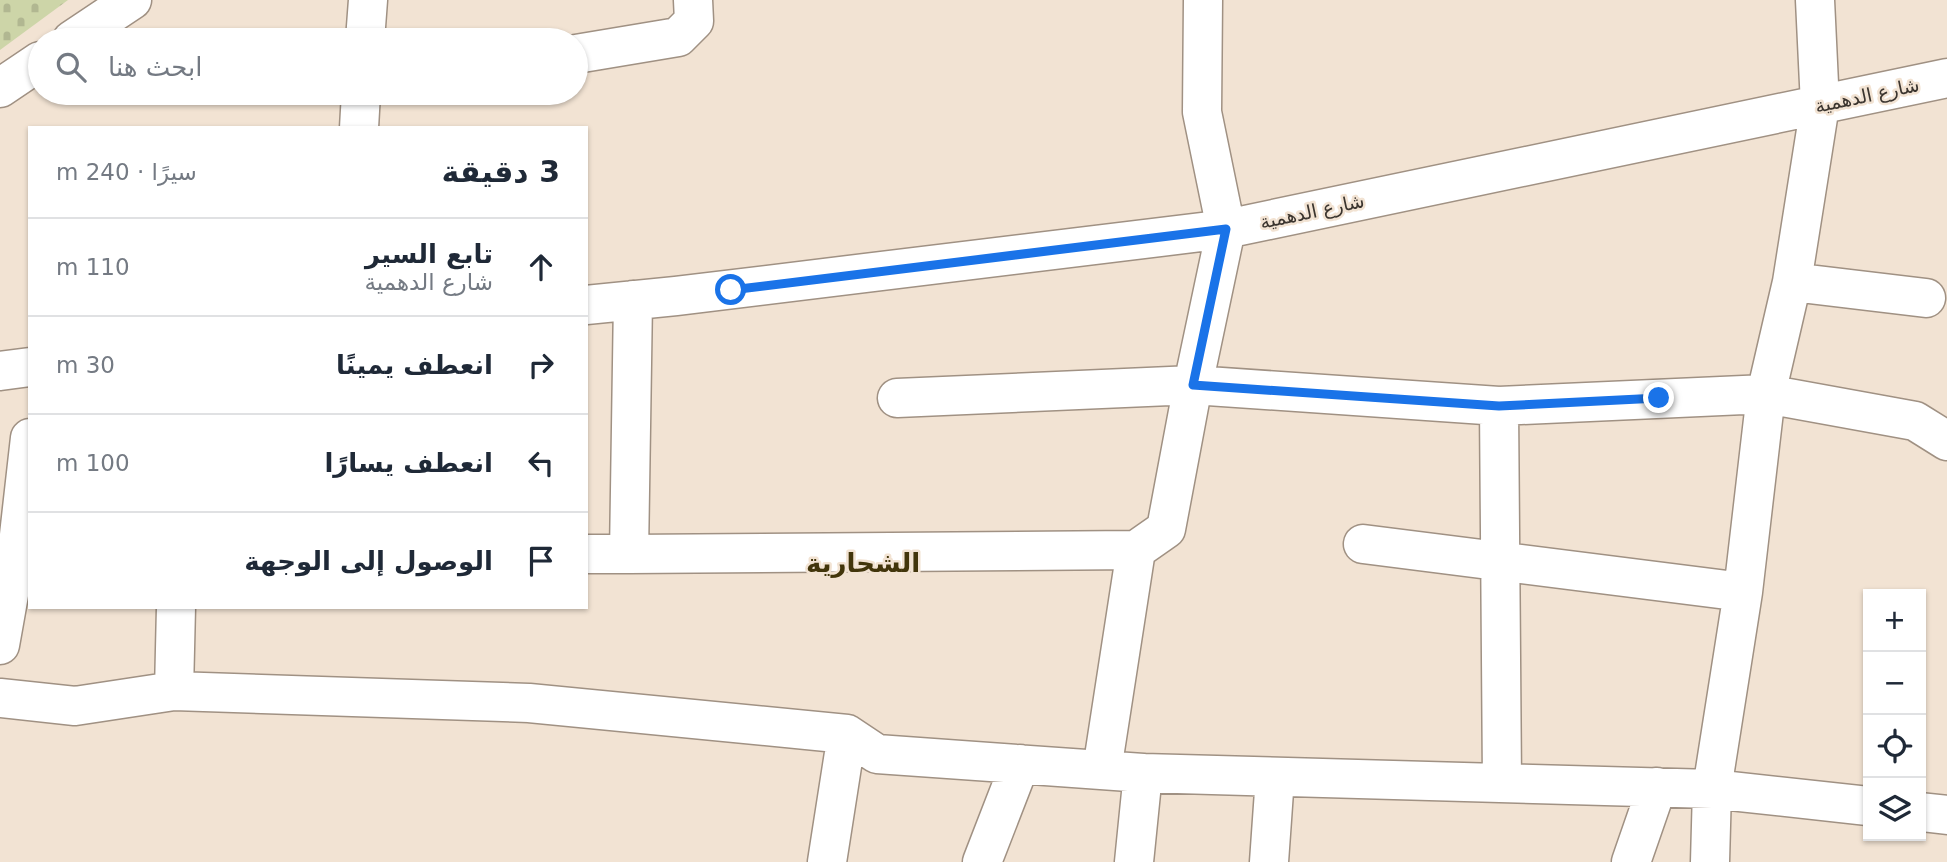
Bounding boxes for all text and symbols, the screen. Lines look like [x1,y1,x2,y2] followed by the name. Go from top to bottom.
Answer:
[28,28,588,105] search box
[52,48,90,86] icon: search
[108,52,203,82] text: ابحث هنا
[1813,73,1921,118] street label: شارع الدهمية
[442,154,560,189] text: 3 دقيقة
[56,159,197,185] text: سيرًا · 240 m
[1258,189,1366,234] street label: شارع الدهمية
[365,239,493,269] text: تابع السير
[522,248,560,286] icon: ahead
[56,254,130,280] text: 110 m
[364,269,493,295] text: شارع الدهمية
[715,274,746,305] route start
[522,346,560,384] icon: right
[336,350,493,380] text: انعطف يمينًا
[56,352,115,378] text: 30 m
[1643,382,1674,413] route end
[522,444,560,482] icon: left
[324,448,493,478] text: انعطف يسارًا
[56,450,130,476] text: 100 m
[522,542,560,580] icon: arrive
[244,546,493,576] text: الوصول إلى الوجهة
[806,548,920,578] district label: الشحارية
[1863,589,1926,841] map controls
[1863,589,1926,652] button: +
[1863,652,1926,715] button: −
[1863,715,1926,778] button: locate
[1863,778,1926,841] button: layers

